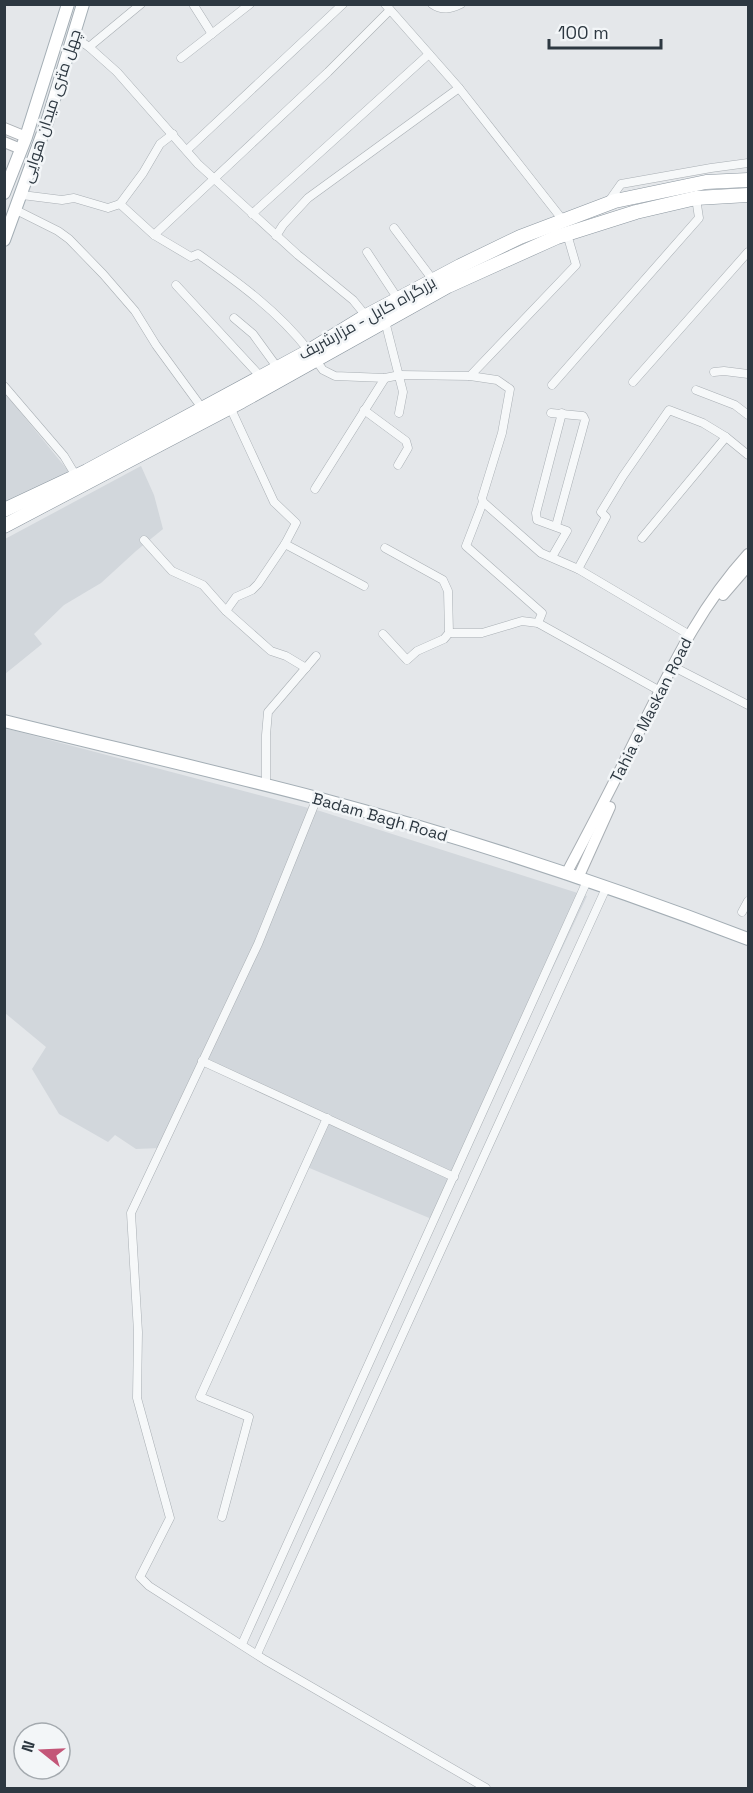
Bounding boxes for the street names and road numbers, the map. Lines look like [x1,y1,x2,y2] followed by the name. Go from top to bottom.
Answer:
[16,27,87,186] street label: چهل متری میدان هوایی
[295,272,439,364] street label: بزرگراه کابل - مزارشریف
[605,634,697,786] street label: Tahia e Maskan Road
[310,788,450,846] street label: Badam Bagh Road

